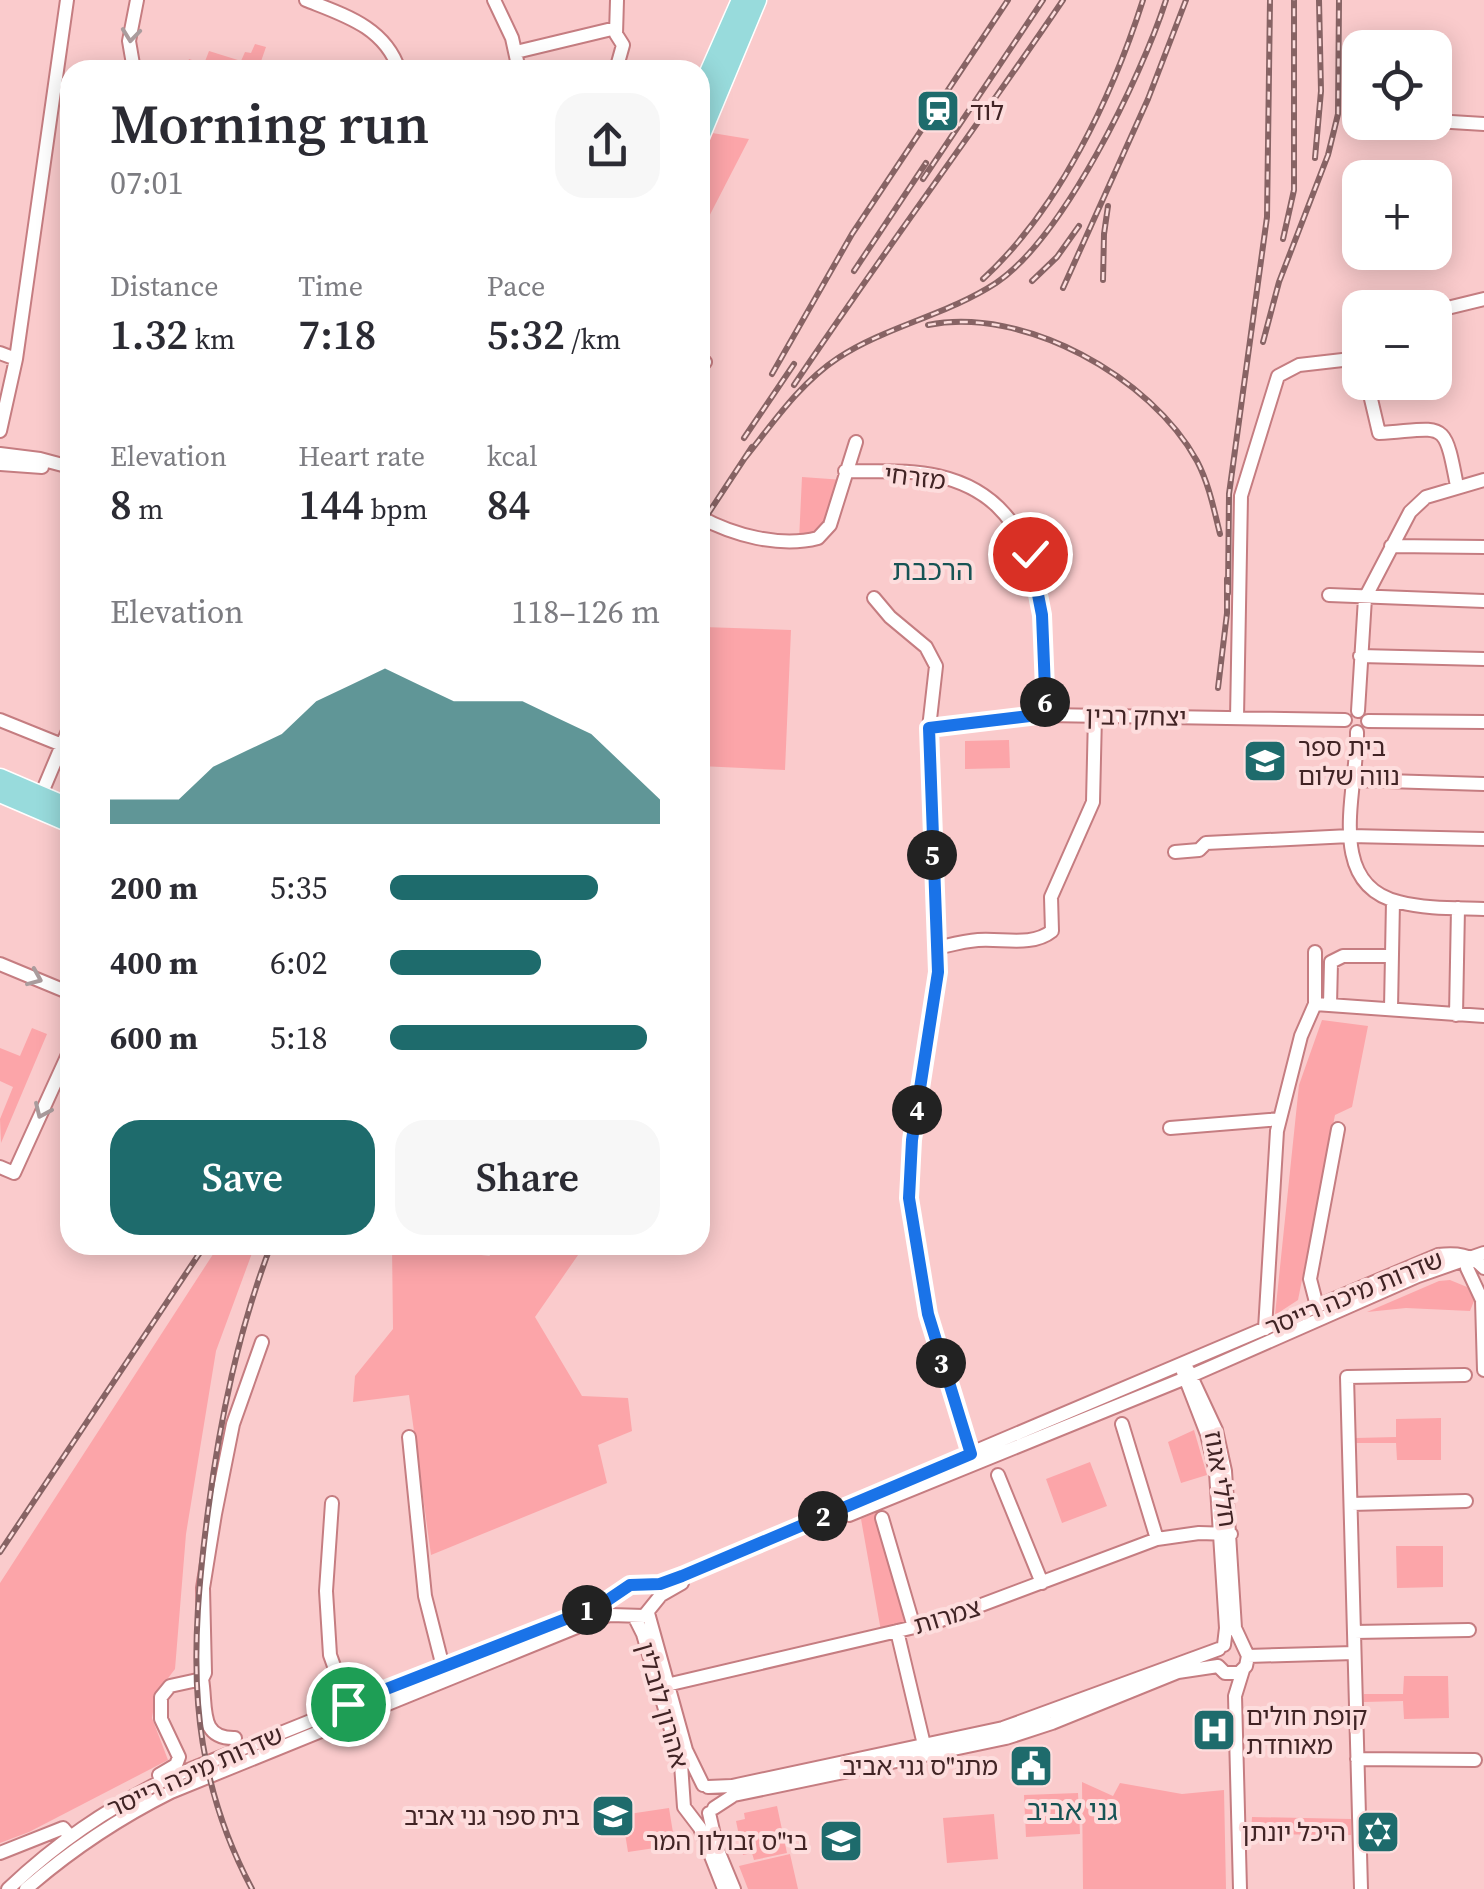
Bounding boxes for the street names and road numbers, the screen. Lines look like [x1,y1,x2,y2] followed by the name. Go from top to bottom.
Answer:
[882,456,948,498] street label: מזרחי
[1085,698,1187,734] street label: יצחק רבין
[1260,1242,1448,1344] street label: שדרות מיכה רייסר
[1197,1429,1245,1529] street label: חללי אגוז
[909,1590,985,1642] street label: צמרות
[629,1638,697,1772] street label: אהרון לובלין
[102,1717,288,1825] street label: שדרות מיכה רייסר

